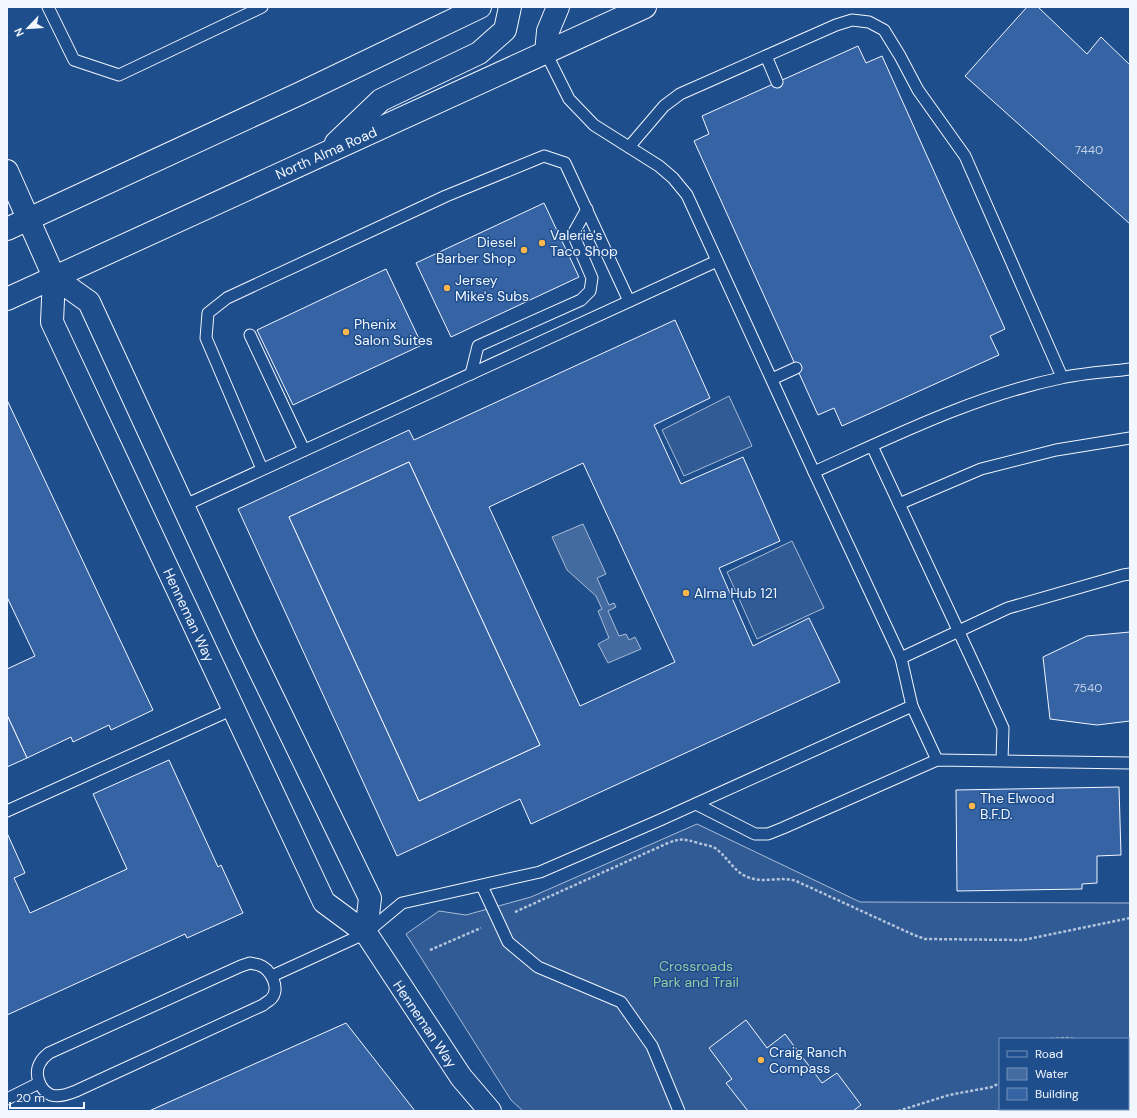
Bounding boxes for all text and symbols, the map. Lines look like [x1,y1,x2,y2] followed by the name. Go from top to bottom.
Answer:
[8,8,48,48] north arrow
[11,26,27,39] text: N
[272,123,380,183] street label: North Alma Road
[1075,142,1103,158] house number: 7440
[550,226,618,260] place label: Valerie's Taco Shop
[436,233,516,267] place label: Diesel Barber Shop
[537,238,547,248] marker: Valerie's Taco Shop
[519,245,529,255] marker: Diesel Barber Shop
[455,271,529,305] place label: Jersey Mike's Subs
[442,283,452,293] marker: Jersey Mike's Subs
[354,315,433,349] place label: Phenix Salon Suites
[341,327,351,337] marker: Phenix Salon Suites
[159,565,219,665] street label: Henneman Way
[694,584,777,602] place label: Alma Hub 121
[681,588,691,598] marker: Alma Hub 121
[1074,680,1102,696] house number: 7540
[980,789,1054,823] place label: The Elwood B.F.D.
[967,801,977,811] marker: The Elwood B.F.D.
[653,957,739,991] park label: Crossroads Park and Trail
[389,977,461,1071] street label: Henneman Way
[999,1038,1129,1110] legend
[769,1043,847,1077] place label: Craig Ranch Compass
[1035,1046,1063,1062] text: Road
[756,1055,766,1065] marker: Craig Ranch Compass
[1035,1066,1069,1082] text: Water
[10,1084,84,1110] scale bar
[1035,1086,1079,1102] text: Building
[16,1090,45,1106] text: 20 m

